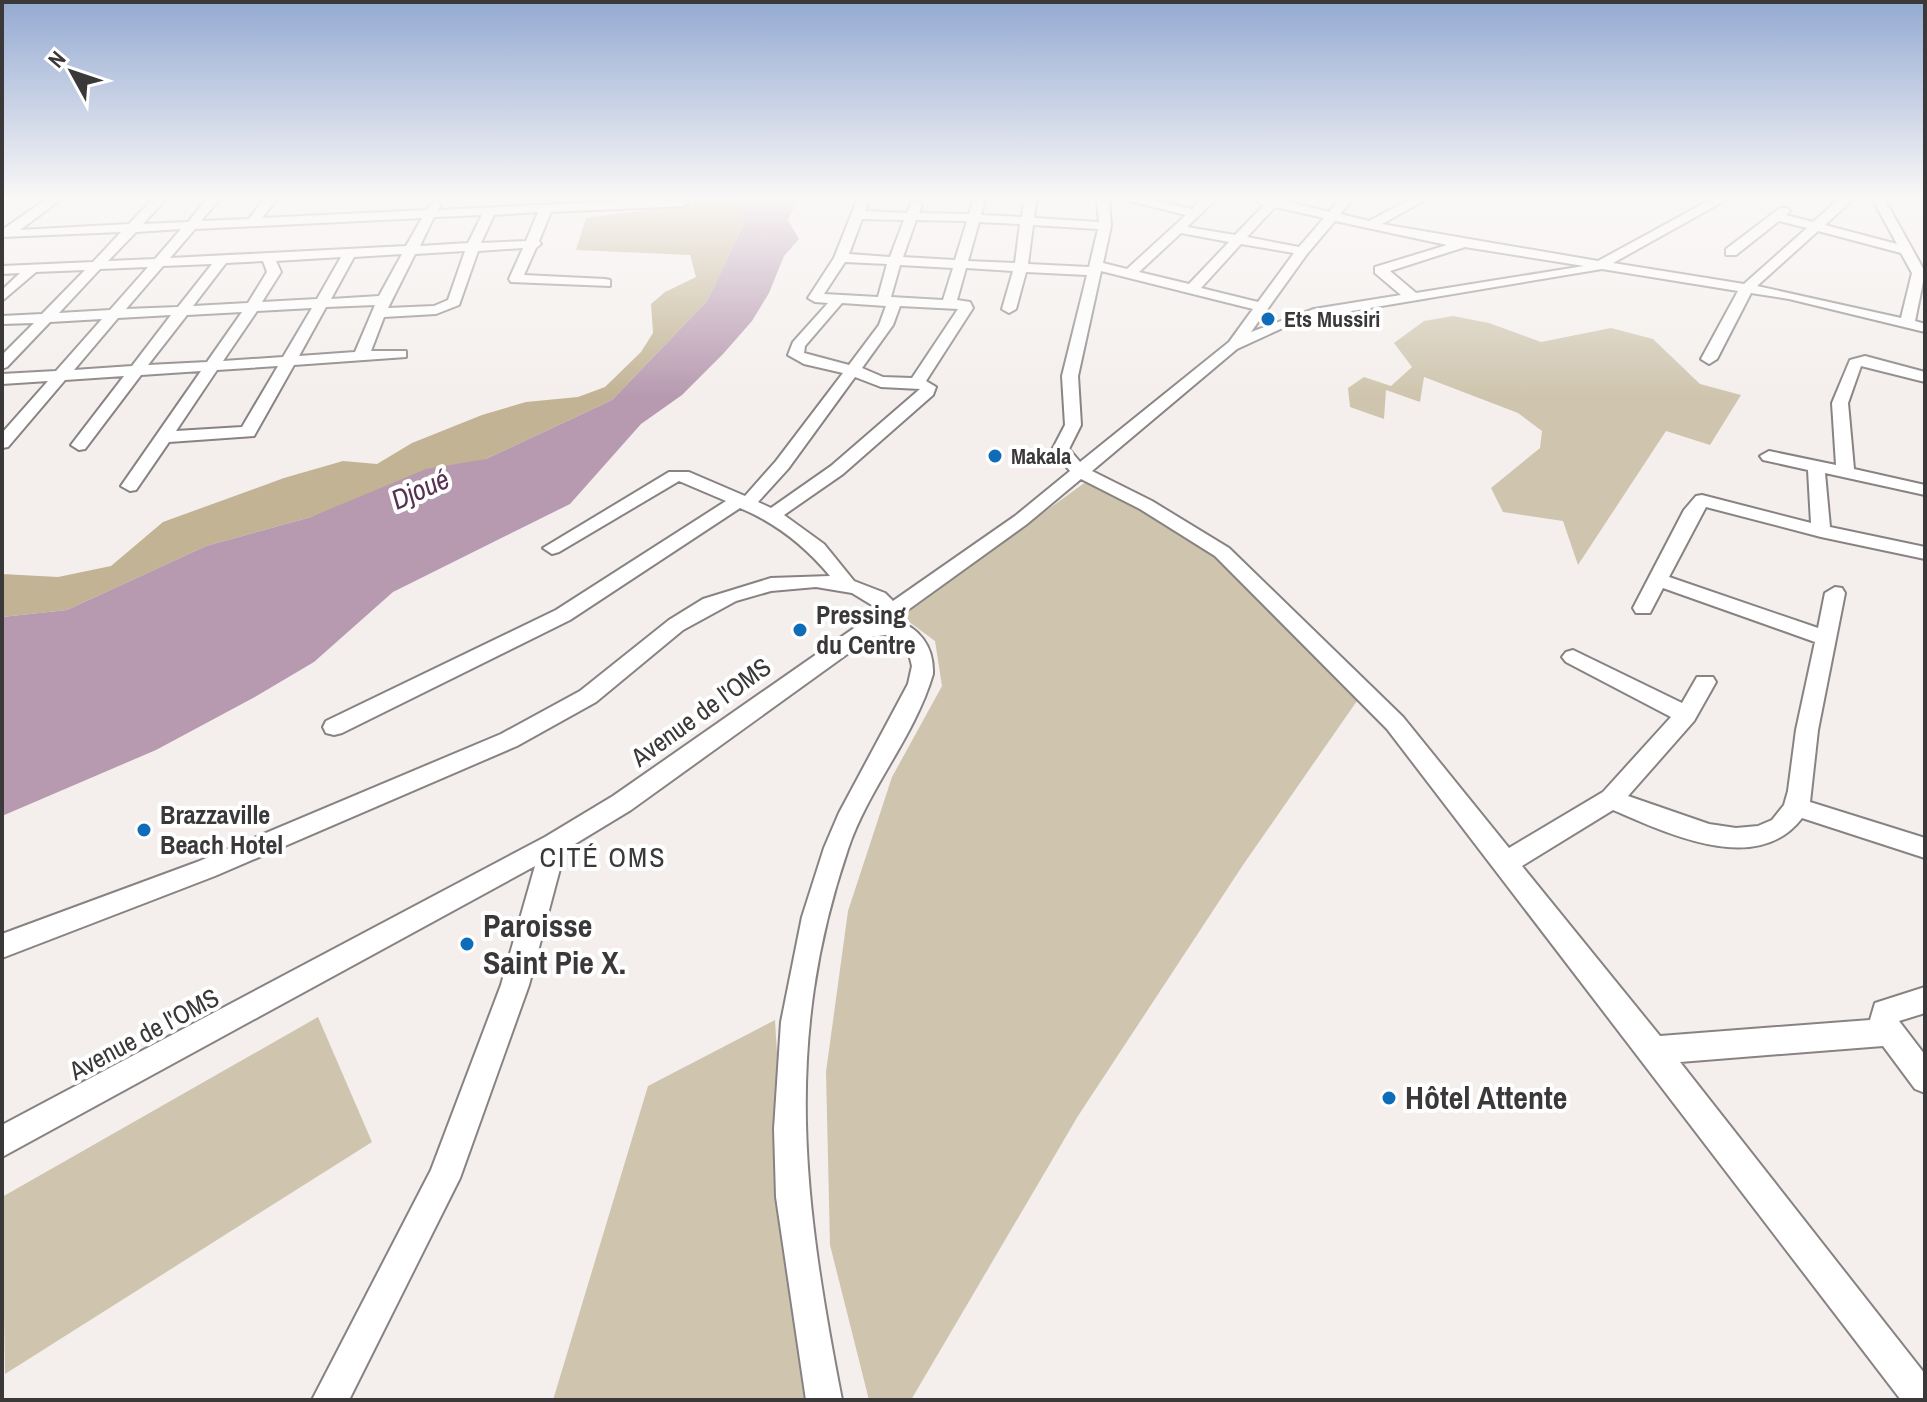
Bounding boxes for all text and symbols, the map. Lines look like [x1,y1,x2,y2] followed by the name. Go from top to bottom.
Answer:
[32,32,112,112] north arrow
[41,45,72,74] text: N
[1284,304,1380,334] place label: Ets Mussiri
[1259,310,1277,328] marker: Ets Mussiri
[1011,441,1071,471] place label: Makala
[986,447,1004,465] marker: Makala
[385,459,455,519] water label: Djoué
[816,597,916,662] place label: Pressing du Centre
[791,621,809,639] marker: Pressing du Centre
[623,649,778,775] street label: Avenue de l'OMS
[160,797,283,862] place label: Brazzaville Beach Hotel
[135,821,153,839] marker: Brazzaville Beach Hotel
[540,838,667,876] district label: CITÉ OMS
[483,904,626,984] place label: Paroisse Saint Pie X.
[458,935,476,953] marker: Paroisse Saint Pie X.
[62,979,225,1088] street label: Avenue de l'OMS
[1405,1076,1567,1119] place label: Hôtel Attente
[1380,1089,1398,1107] marker: Hôtel Attente

